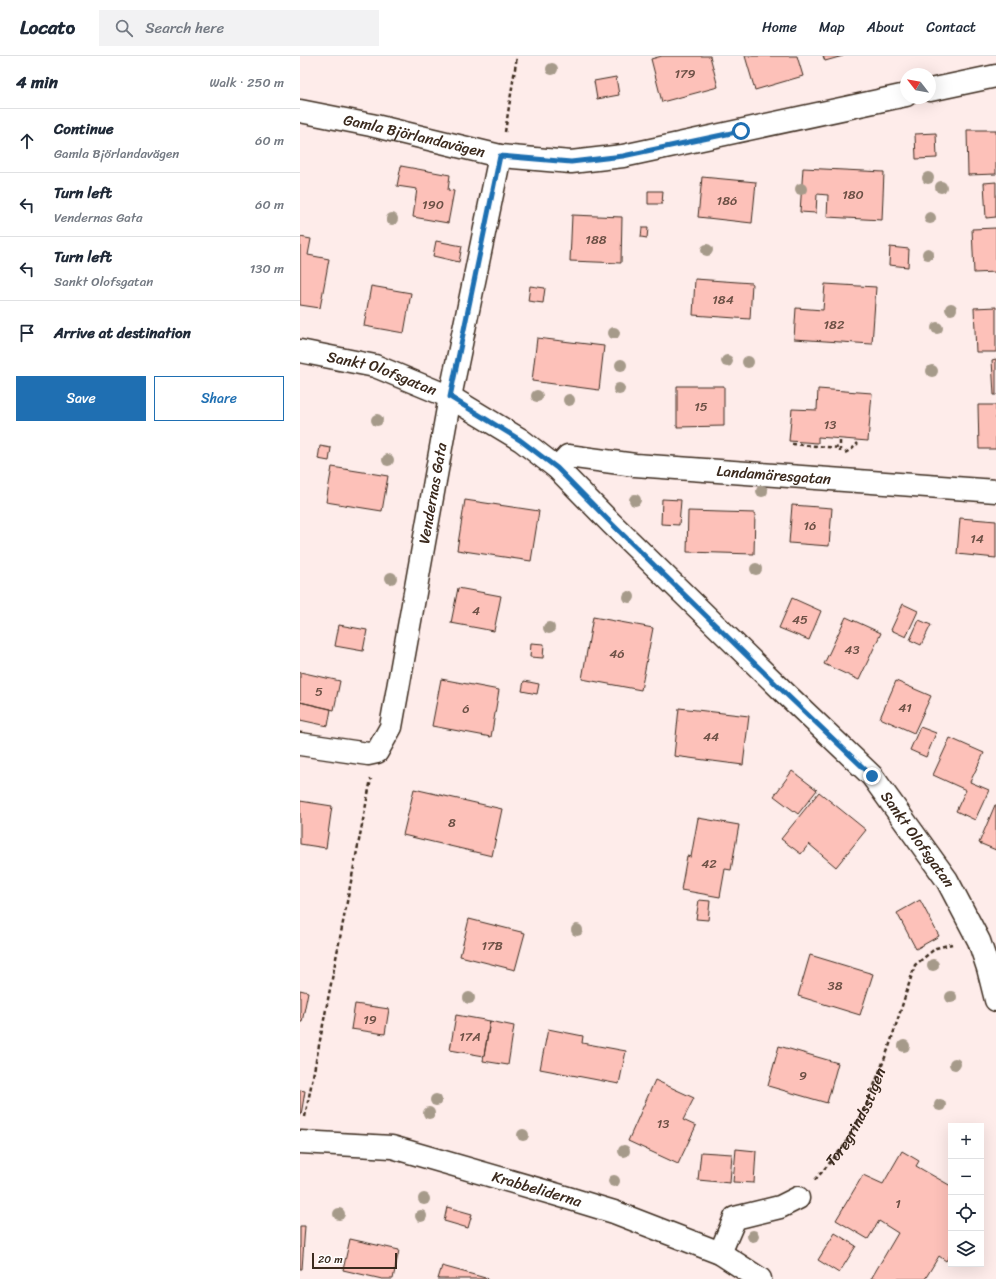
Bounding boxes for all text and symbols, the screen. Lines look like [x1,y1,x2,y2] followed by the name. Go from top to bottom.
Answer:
[99,10,379,46] search box
[20,11,75,44] text: Locato
[145,15,224,41] text: Search here
[762,15,797,40] text: Home
[819,15,845,40] text: Map
[867,15,904,40] text: About
[926,15,976,40] text: Contact
[113,17,135,39] icon: search
[675,62,696,85] house number: 179
[16,67,58,97] text: 4 min
[900,68,936,104] north arrow
[210,71,284,94] text: Walk · 250 m
[341,107,488,165] street label: Gamla Björlandavägen
[54,116,114,142] text: Continue
[732,122,750,140] route start
[255,129,284,152] text: 60 m
[16,130,38,152] icon: ahead
[54,142,179,165] text: Gamla Björlandavägen
[54,180,112,206] text: Turn left
[842,183,864,206] house number: 180
[717,189,737,212] house number: 186
[255,193,284,216] text: 60 m
[422,193,444,216] house number: 190
[16,194,38,216] icon: left
[54,206,143,229] text: Vendernas Gata
[585,228,607,251] house number: 188
[54,244,112,270] text: Turn left
[250,257,284,280] text: 130 m
[16,258,38,280] icon: left
[54,270,153,293] text: Sankt Olofsgatan
[712,288,734,311] house number: 184
[824,313,845,336] house number: 182
[54,320,191,346] text: Arrive at destination
[16,322,38,344] icon: arrive
[325,344,441,403] street label: Sankt Olofsgatan
[16,376,146,421] button: Save
[154,376,284,421] button: Share
[694,395,708,418] house number: 15
[824,413,836,436] house number: 13
[411,440,455,546] street label: Vendernas Gata
[716,458,832,492] street label: Landamäresgatan
[804,514,816,537] house number: 16
[970,527,984,550] house number: 14
[472,599,480,622] house number: 4
[792,608,808,631] house number: 45
[844,638,860,661] house number: 43
[609,642,625,665] house number: 46
[315,680,323,703] house number: 5
[898,696,912,719] house number: 41
[462,697,470,720] house number: 6
[703,725,719,748] house number: 44
[863,767,881,785] route end
[874,785,962,892] street label: Sankt Olofsgatan
[448,811,456,834] house number: 8
[701,852,717,875] house number: 42
[481,934,503,957] house number: 17B
[828,974,843,997] house number: 38
[363,1008,377,1031] house number: 19
[459,1025,481,1048] house number: 17A
[799,1064,807,1087] house number: 9
[819,1064,893,1172] street label: Toregrindsstigen
[657,1112,669,1135] house number: 13
[948,1123,984,1267] map controls
[948,1123,984,1159] button: +
[948,1159,984,1195] button: −
[489,1164,585,1215] street label: Krabbeliderna
[895,1192,901,1215] house number: 1
[948,1195,984,1231] button: locate
[948,1231,984,1267] button: layers
[318,1250,343,1269] text: 20 m
[312,1251,397,1270] scale bar

